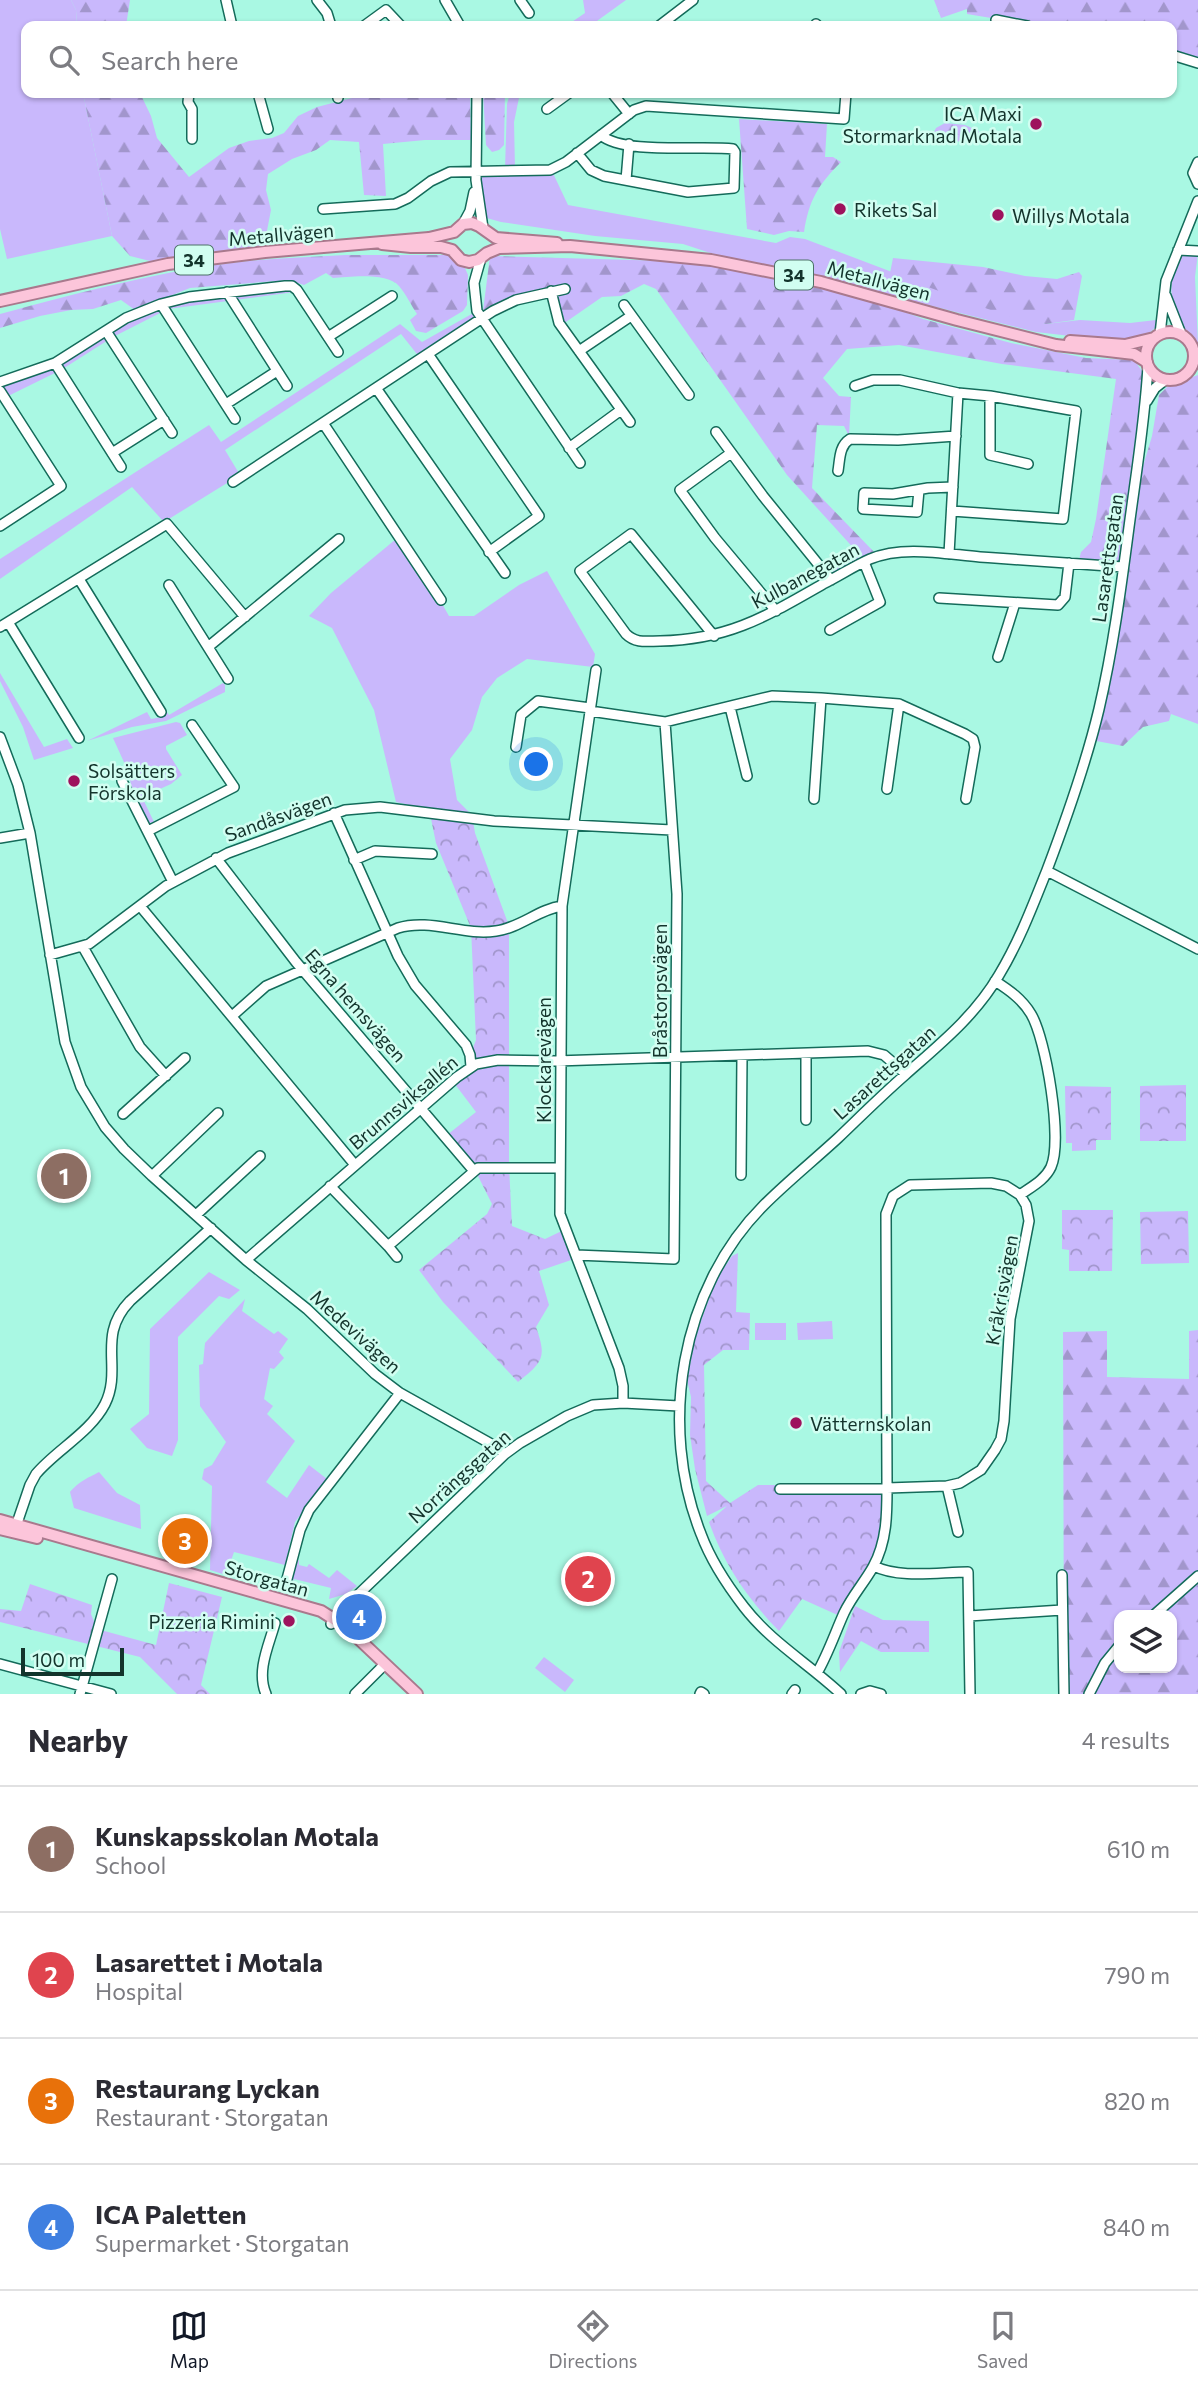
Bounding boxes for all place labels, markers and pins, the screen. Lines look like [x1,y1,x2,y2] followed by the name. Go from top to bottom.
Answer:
[843,102,1022,147] place label: ICA Maxi Stormarknad Motala
[1028,116,1044,132] marker: ICA Maxi Stormarknad Motala
[854,198,937,221] place label: Rikets Sal
[832,201,848,217] marker: Rikets Sal
[1012,204,1130,227] place label: Willys Motala
[990,207,1006,223] marker: Willys Motala
[88,759,175,804] place label: Solsätters Förskola
[66,773,82,789] marker: Solsätters Förskola
[41,1150,87,1202] pin: 1
[810,1412,931,1435] place label: Vätternskolan
[788,1415,804,1431] marker: Vätternskolan
[162,1515,208,1567] pin: 3
[565,1553,611,1605] pin: 2
[336,1591,382,1643] pin: 4
[148,1610,275,1633] place label: Pizzeria Rimini
[281,1613,297,1629] marker: Pizzeria Rimini

